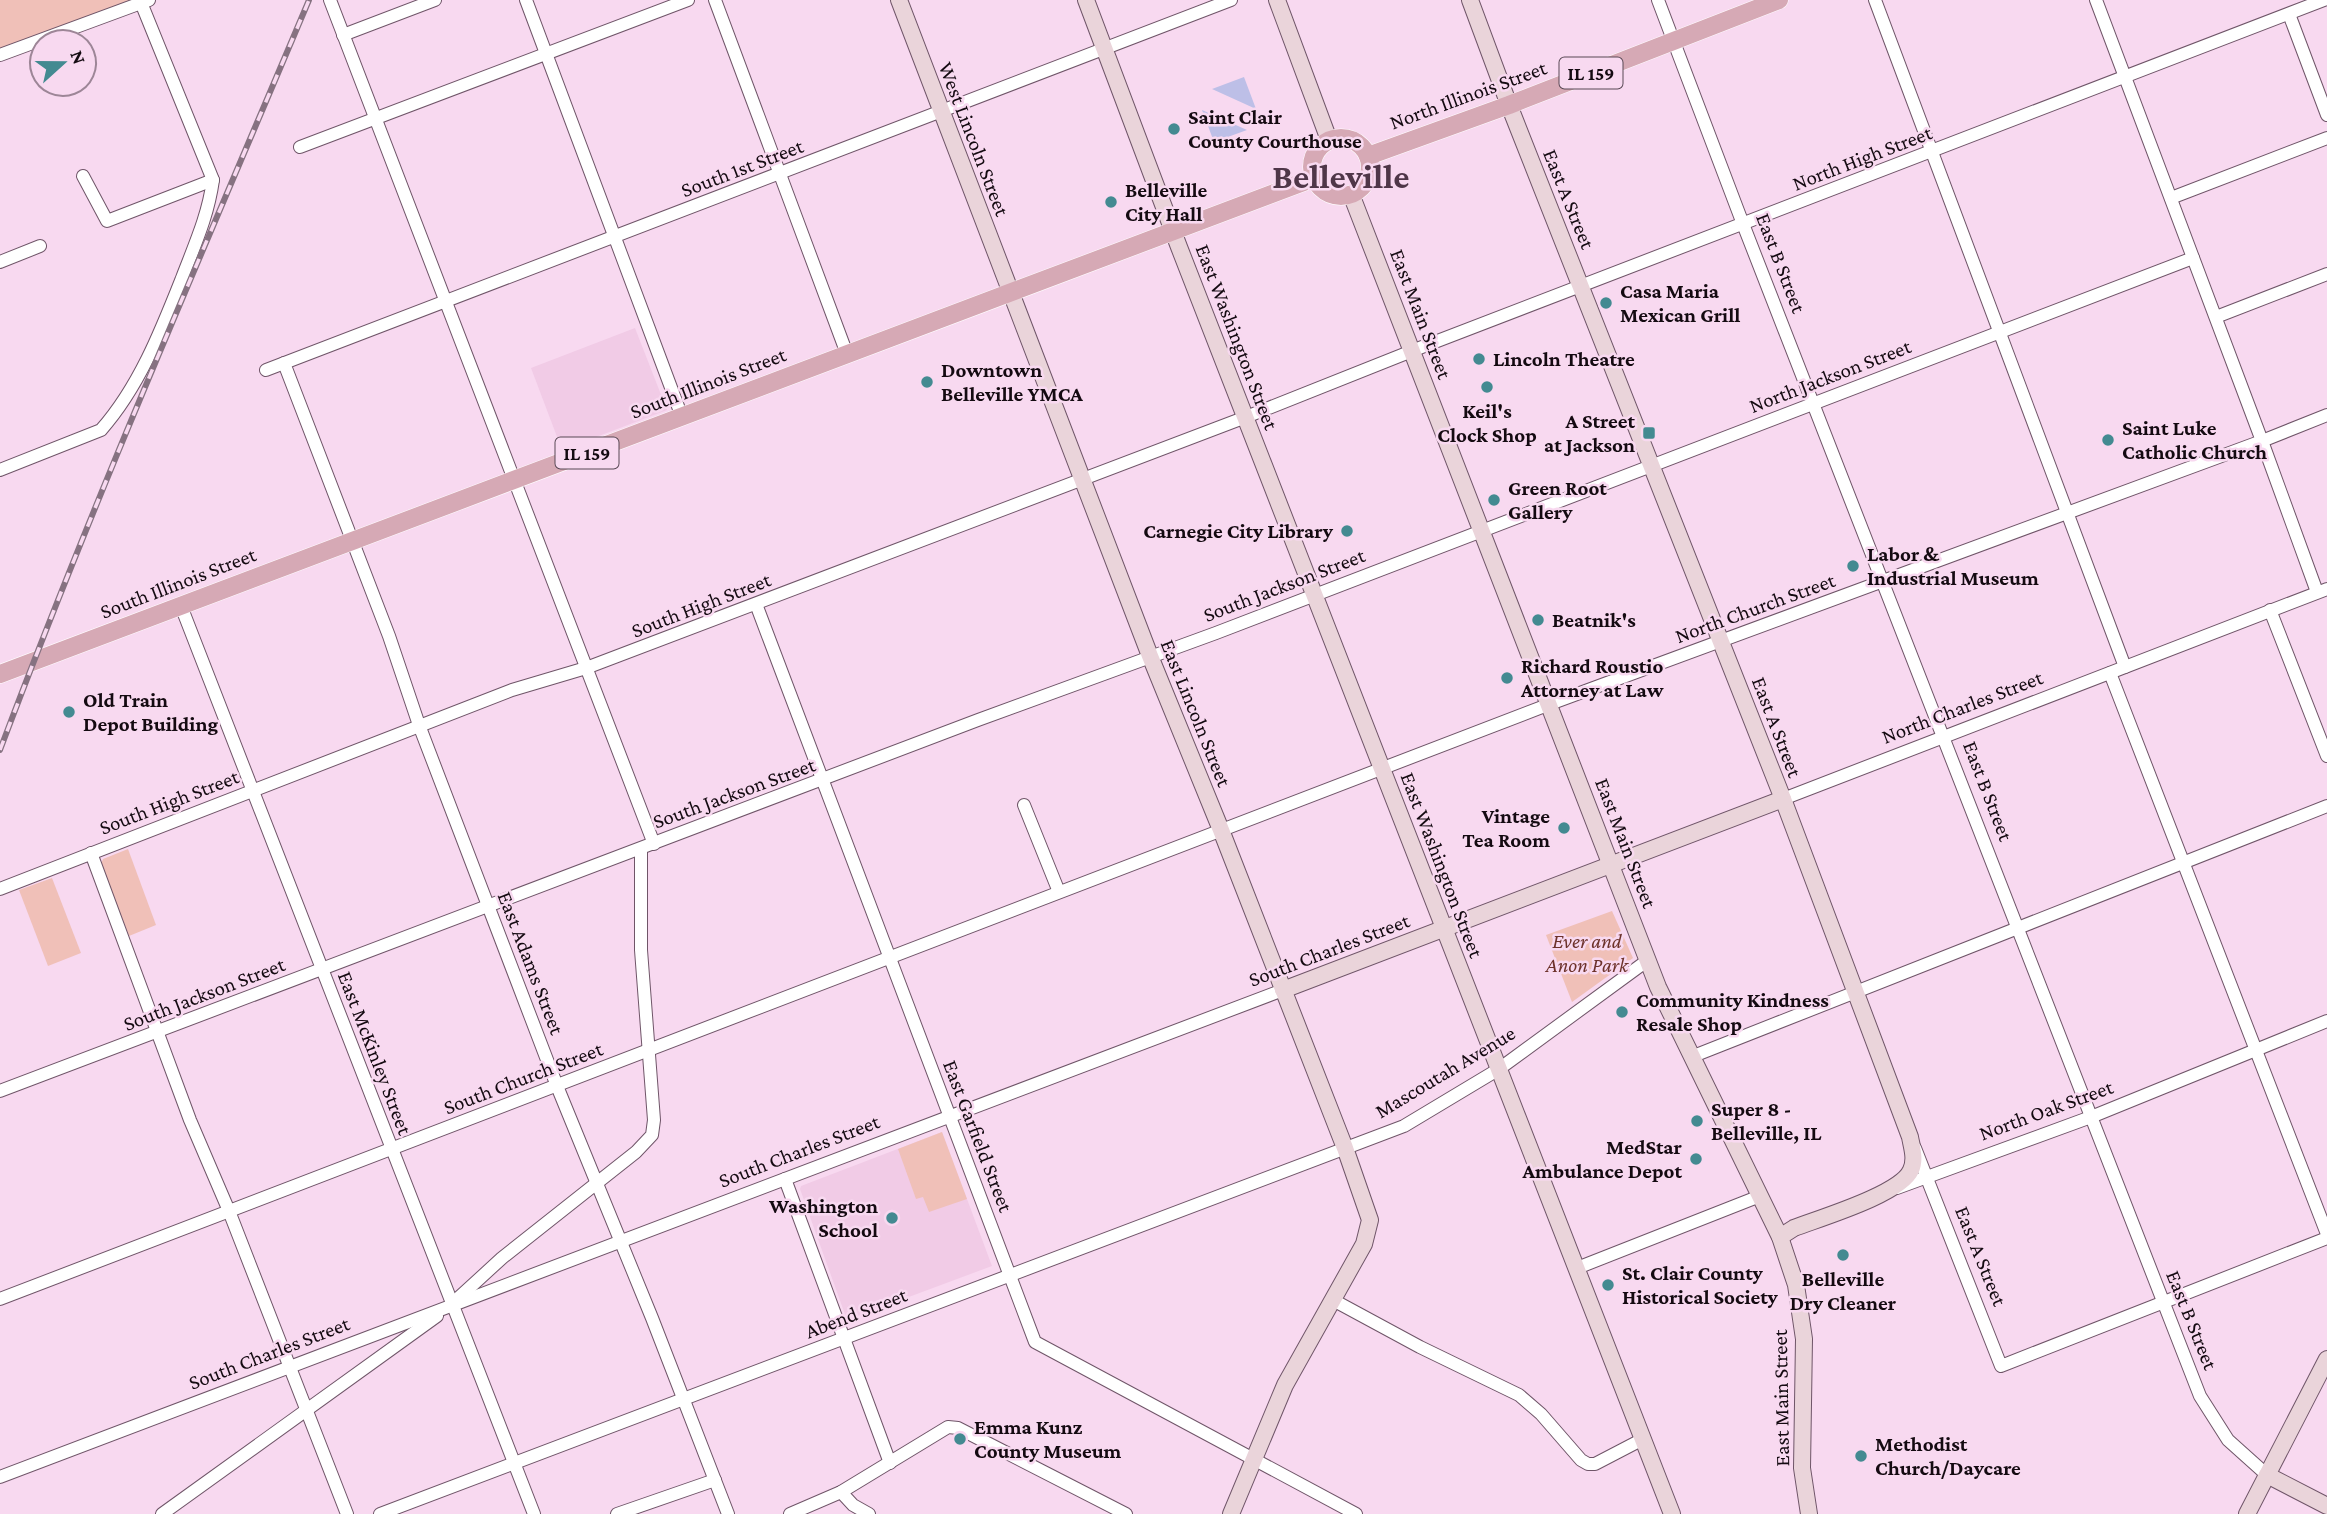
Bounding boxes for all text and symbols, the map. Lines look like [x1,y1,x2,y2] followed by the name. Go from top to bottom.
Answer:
[28,28,98,98] north arrow
[66,47,91,67] text: N
[1386,55,1551,135] street label: North Illinois Street
[1560,58,1622,88] road number: IL 159
[934,59,1015,220] street label: West Lincoln Street
[1188,105,1362,153] place label: Saint Clair County Courthouse
[1789,120,1936,196] street label: North High Street
[1166,121,1182,137] marker: Saint Clair County Courthouse
[678,133,807,202] street label: South 1st Street
[1538,146,1600,253] street label: East A Street
[1272,157,1410,196] district label: Belleville
[1125,178,1208,226] place label: Belleville City Hall
[1103,194,1119,210] marker: Belleville City Hall
[1751,210,1811,317] street label: East B Street
[1191,241,1284,434] street label: East Washington Street
[1385,246,1457,383] street label: East Main Street
[1620,279,1740,327] place label: Casa Maria Mexican Grill
[1598,295,1614,311] marker: Casa Maria Mexican Grill
[1746,334,1915,418] street label: North Jackson Street
[627,342,790,424] street label: South Illinois Street
[1493,347,1635,371] place label: Lincoln Theatre
[1471,351,1487,367] marker: Lincoln Theatre
[941,358,1083,406] place label: Downtown Belleville YMCA
[919,374,935,390] marker: Downtown Belleville YMCA
[1479,379,1495,395] marker: Keil's Clock Shop
[1437,399,1537,447] place label: Keil's Clock Shop
[1544,409,1635,457] place label: A Street at Jackson
[2122,416,2267,464] place label: Saint Luke Catholic Church
[1641,425,1657,441] marker: A Street at Jackson
[2100,432,2116,448] marker: Saint Luke Catholic Church
[556,437,618,468] road number: IL 159
[1508,476,1607,524] place label: Green Root Gallery
[1486,492,1502,508] marker: Green Root Gallery
[1143,519,1334,543] place label: Carnegie City Library
[1339,523,1355,539] marker: Carnegie City Library
[97,542,260,624] street label: South Illinois Street
[1867,542,2039,590] place label: Labor & Industrial Museum
[1200,543,1369,627] street label: South Jackson Street
[1845,558,1861,574] marker: Labor & Industrial Museum
[628,567,775,643] street label: South High Street
[1672,568,1839,648] street label: North Church Street
[1552,608,1636,632] place label: Beatnik's
[1530,612,1546,628] marker: Beatnik's
[1156,636,1237,791] street label: East Lincoln Street
[1520,654,1664,702] place label: Richard Roustio Attorney at Law
[1878,665,2047,749] street label: North Charles Street
[1499,670,1515,686] marker: Richard Roustio Attorney at Law
[1747,674,1807,781] street label: East A Street
[83,688,218,736] place label: Old Train Depot Building
[61,704,77,720] marker: Old Train Depot Building
[1958,738,2018,845] street label: East B Street
[650,752,819,834] street label: South Jackson Street
[96,764,243,840] street label: South High Street
[1396,769,1489,962] street label: East Washington Street
[1590,775,1662,912] street label: East Main Street
[1462,804,1550,852] place label: Vintage Tea Room
[1556,820,1572,836] marker: Vintage Tea Room
[493,888,570,1039] street label: East Adams Street
[1245,908,1414,992] street label: South Charles Street
[1545,929,1629,977] park label: Ever and Anon Park
[120,952,289,1036] street label: South Jackson Street
[333,968,418,1139] street label: East McKinley Street
[1636,988,1829,1036] place label: Community Kindness Resale Shop
[1614,1004,1630,1020] marker: Community Kindness Resale Shop
[1371,1021,1519,1123] street label: Mascoutah Avenue
[440,1036,607,1119] street label: South Church Street
[938,1057,1018,1216] street label: East Garfield Street
[1976,1074,2117,1145] street label: North Oak Street
[1711,1097,1822,1145] place label: Super 8 - Belleville, IL
[715,1109,884,1193] street label: South Charles Street
[1689,1113,1705,1129] marker: Super 8 - Belleville, IL
[1522,1135,1683,1183] place label: MedStar Ambulance Depot
[1688,1151,1704,1167] marker: MedStar Ambulance Depot
[768,1194,878,1242] place label: Washington School
[1950,1203,2012,1310] street label: East A Street
[884,1210,900,1226] marker: Washington School
[1835,1247,1851,1263] marker: Belleville Dry Cleaner
[1622,1261,1779,1309] place label: St. Clair County Historical Society
[1790,1267,1897,1315] place label: Belleville Dry Cleaner
[2161,1267,2223,1374] street label: East B Street
[1600,1277,1616,1293] marker: St. Clair County Historical Society
[802,1282,911,1343] street label: Abend Street
[185,1311,354,1395] street label: South Charles Street
[1768,1328,1794,1467] street label: East Main Street
[974,1415,1122,1463] place label: Emma Kunz County Museum
[952,1431,968,1447] marker: Emma Kunz County Museum
[1875,1432,2021,1480] place label: Methodist Church/Daycare
[1853,1448,1869,1464] marker: Methodist Church/Daycare

